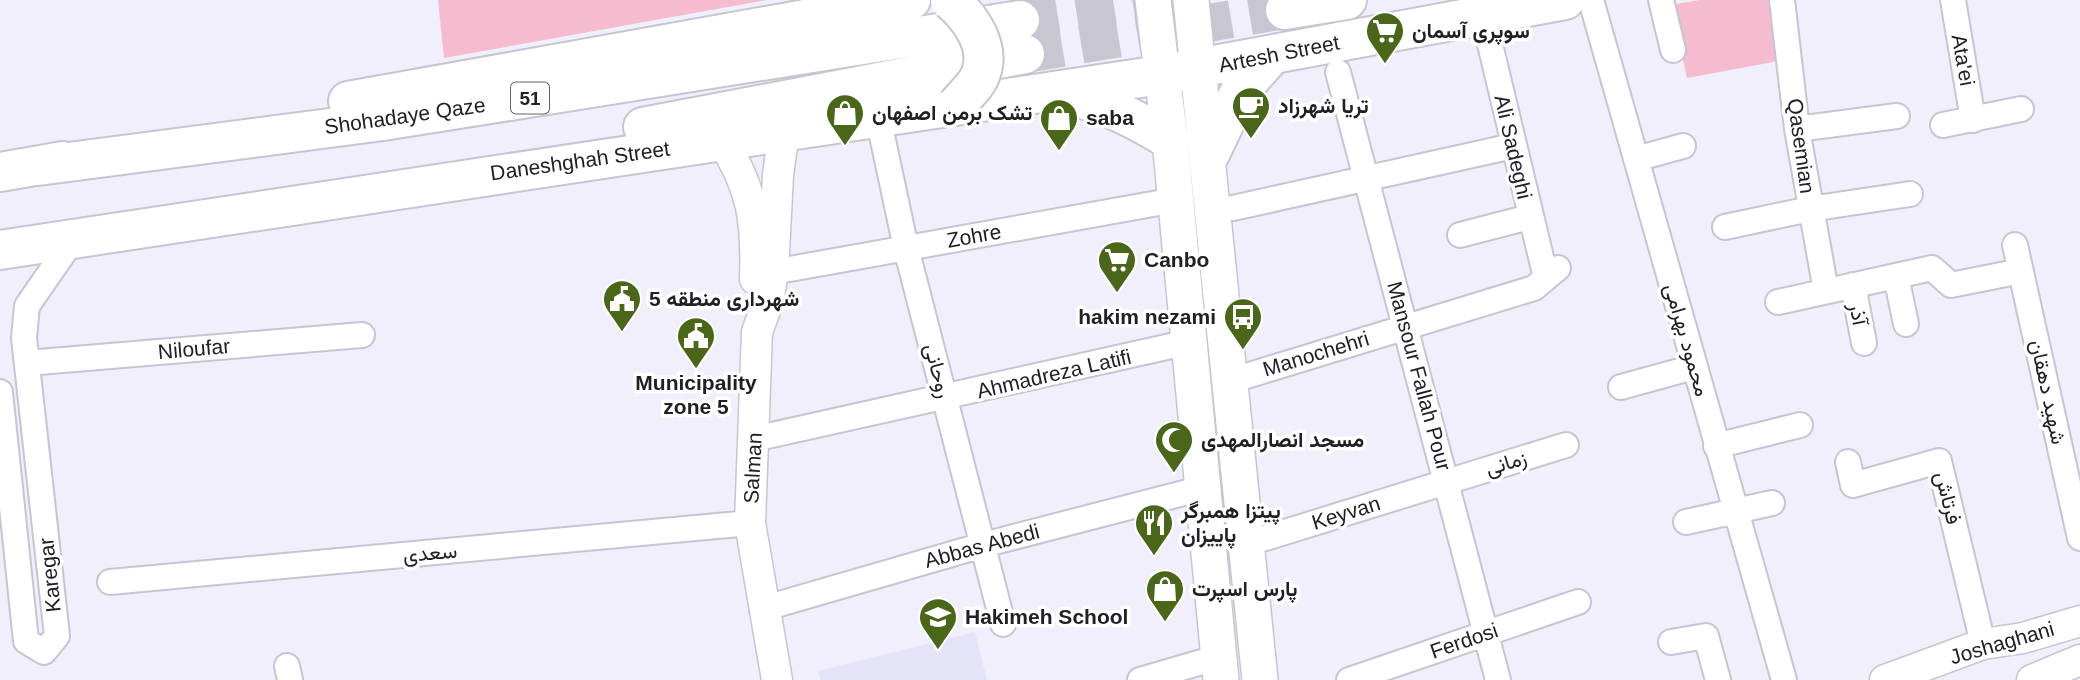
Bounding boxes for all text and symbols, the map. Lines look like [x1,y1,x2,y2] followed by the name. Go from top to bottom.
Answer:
[1364,10,1406,65] supermarket icon: سوپری آسمان
[1412,19,1530,45] place label: سوپری آسمان
[1217,30,1341,76] street label: Artesh Street
[1948,32,1979,87] street label: Ata'ei
[511,82,549,114] road number: 51
[1230,85,1272,140] cafe icon: تریا شهرزاد
[824,92,866,147] shop icon: تشک برمن اصفهان
[323,93,487,138] street label: Shohadaye Qaze
[1490,93,1537,201] street label: Ali Sadeghi
[1278,94,1369,119] place label: تریا شهرزاد
[1038,97,1080,152] shop icon: saba
[1783,97,1820,195] street label: Qasemian
[872,101,1033,126] place label: تشک برمن اصفهان
[1086,106,1134,129] place label: saba
[489,137,671,184] street label: Daneshghah Street
[945,219,1003,252] street label: Zohre
[1096,239,1138,294] supermarket icon: Canbo
[1144,248,1209,271] place label: Canbo
[601,278,643,333] public building icon: شهرداری منطقه 5
[1383,279,1456,473] street label: Mansour Fallah Pour
[1658,281,1715,399] street label: محمود بهرامی
[649,287,799,312] place label: شهرداری منطقه 5
[1222,296,1264,351] bus stop icon: hakim nezami
[1843,300,1872,329] street label: آذر
[1078,305,1216,328] place label: hakim nezami
[675,315,717,370] public building icon: Municipality zone 5
[1260,326,1372,381] street label: Manochehri
[157,334,231,363] street label: Niloufar
[2024,337,2071,447] street label: شهید دهقان
[919,341,956,401] street label: روحانی
[975,345,1133,402] street label: Ahmadreza Latifi
[635,371,757,418] place label: Municipality zone 5
[1153,419,1195,474] mosque icon: مسجد انصارالمهدی
[1201,428,1364,453] place label: مسجد انصارالمهدی
[739,432,766,504] street label: Salman
[1482,445,1530,482] street label: زمانی
[1929,469,1966,527] street label: فرتاش
[1309,491,1383,534] street label: Keyvan
[1180,499,1281,549] place label: پیتزا همبرگر پاییزان
[1133,502,1175,557] restaurant icon: پیتزا همبرگر پاییزان
[922,519,1042,572] street label: Abbas Abedi
[34,537,65,613] street label: Karegar
[402,539,458,567] street label: سعدی
[1144,568,1186,623] shop icon: پارس اسپرت
[1192,577,1298,603] place label: پارس اسپرت
[917,596,959,651] school or university icon: Hakimeh School
[965,605,1128,628] place label: Hakimeh School
[1947,617,2057,668] street label: Joshaghani
[1427,618,1501,663] street label: Ferdosi

